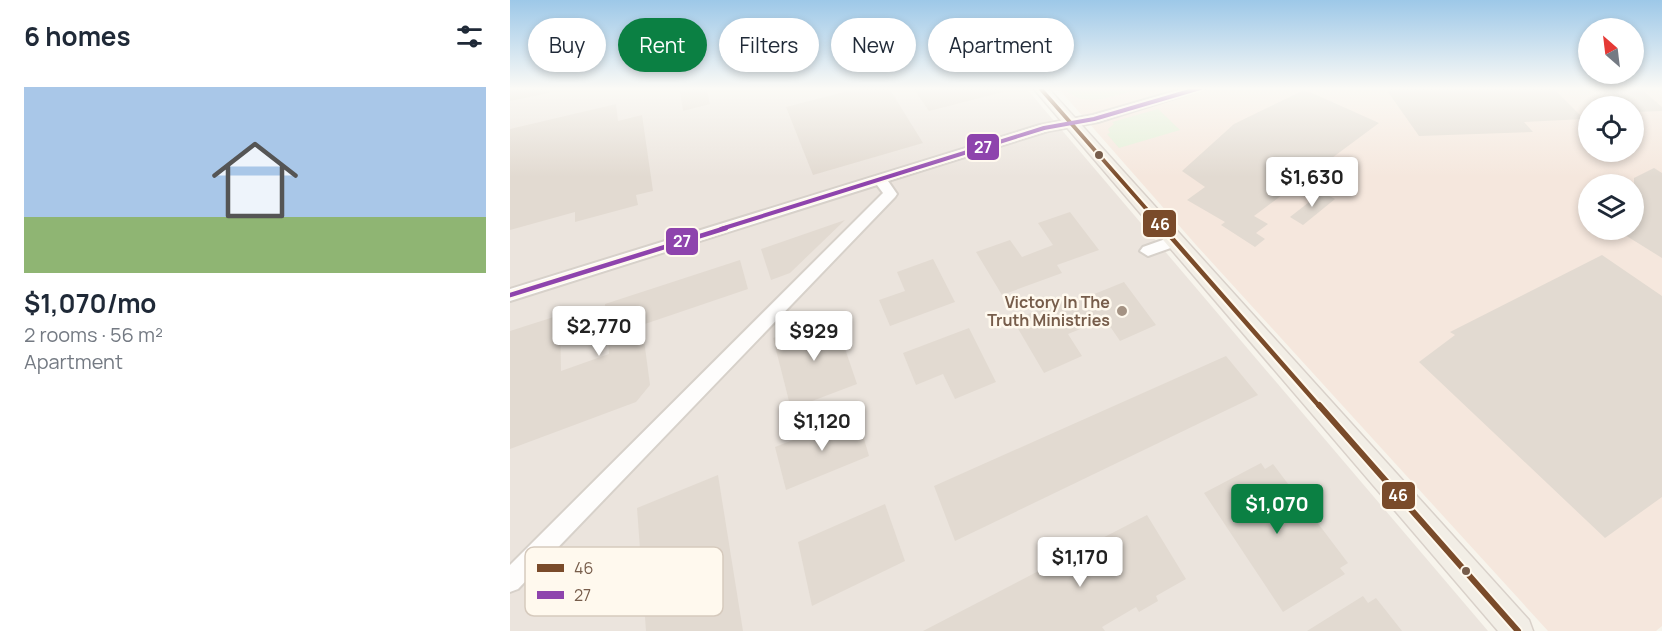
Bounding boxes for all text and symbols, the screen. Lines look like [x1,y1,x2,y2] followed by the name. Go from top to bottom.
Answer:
[24,18,131,54] text: 6 homes
[528,18,606,72] chip: Buy
[618,18,707,72] chip: Rent
[719,18,819,72] chip: Filters
[831,18,916,72] chip: New
[928,18,1074,72] chip: Apartment
[1578,18,1644,84] north arrow
[1578,18,1644,240] map controls
[453,20,486,53] icon: filters
[1578,96,1644,162] button: locate
[201,126,309,234] icon: home
[966,133,1000,161] line badge: 27
[974,136,992,158] text: 27
[1093,149,1105,161] unlabelled marker
[1263,157,1361,208] pin: $1,630
[1280,163,1344,190] text: $1,630
[1578,174,1644,240] button: layers
[1142,209,1177,238] line badge: 46
[1150,213,1170,235] text: 46
[665,227,699,256] line badge: 27
[673,230,691,252] text: 27
[24,285,156,321] text: $1,070/mo
[987,291,1110,331] place label: Victory In The Truth Ministries
[1115,304,1129,318] marker: Victory In The Truth Ministries
[550,306,648,357] pin: $2,770
[778,311,850,362] pin: $929
[566,312,632,339] text: $2,770
[789,317,839,344] text: $929
[24,321,163,348] text: 2 rooms · 56 m²
[24,348,123,375] text: Apartment
[773,401,871,452] pin: $1,120
[793,407,851,434] text: $1,120
[1381,481,1416,510] line badge: 46
[1228,484,1326,535] pin: $1,070
[1388,484,1408,506] text: 46
[1245,490,1309,517] text: $1,070
[1031,537,1129,588] pin: $1,170
[1052,543,1108,570] text: $1,170
[525,547,723,616] legend
[574,557,593,579] text: 46
[1460,565,1472,577] unlabelled marker
[574,584,591,606] text: 27

